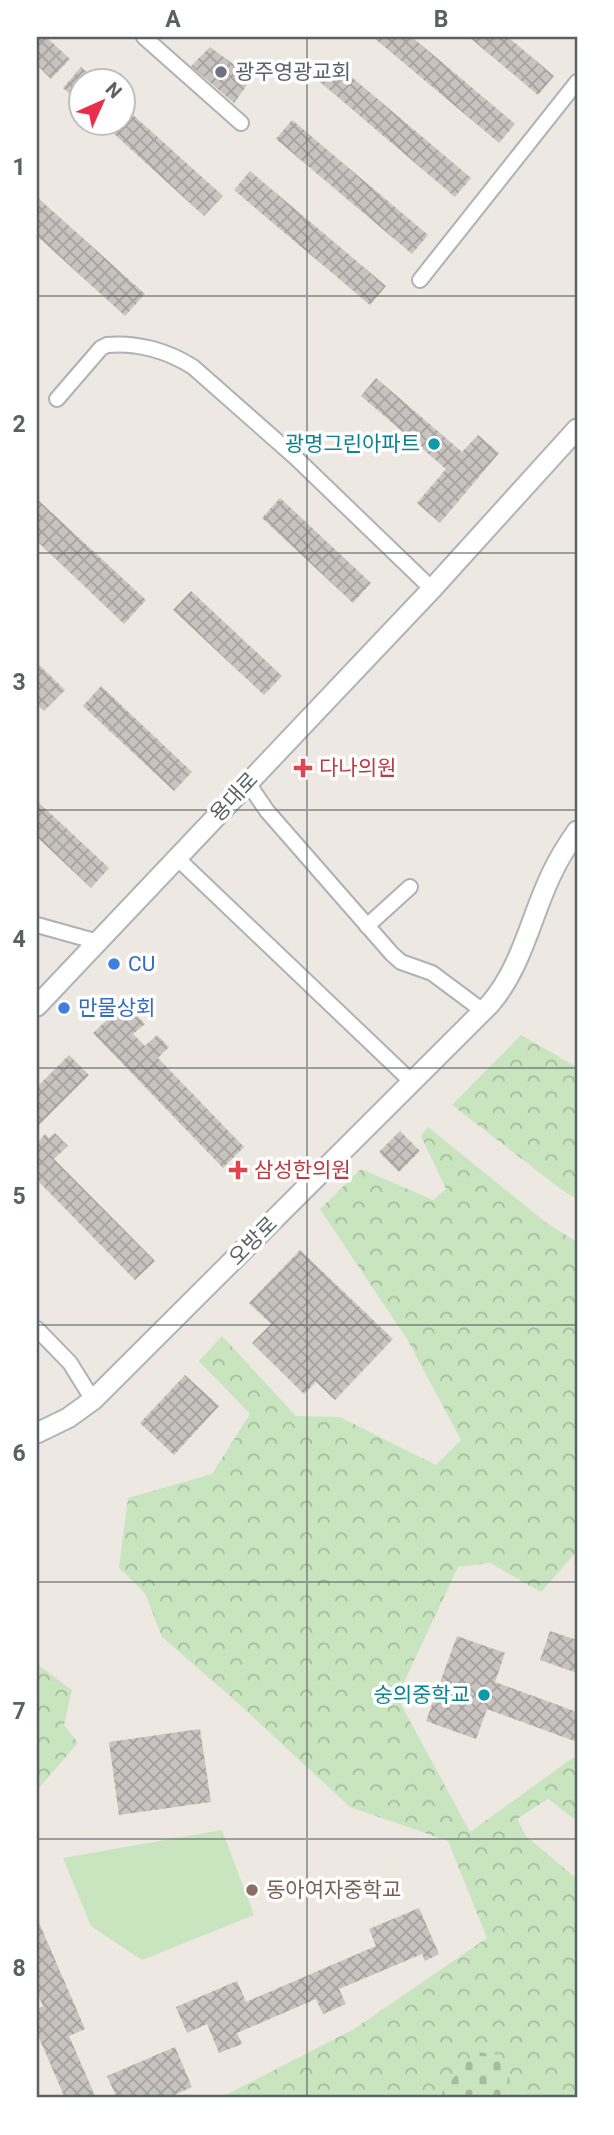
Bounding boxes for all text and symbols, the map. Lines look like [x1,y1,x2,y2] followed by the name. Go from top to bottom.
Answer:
[165,6,181,33] text: A
[434,6,448,33] text: B
[235,60,351,84] place label: 광주영광교회
[213,64,229,80] marker: 광주영광교회
[66,66,136,136] north arrow
[101,77,127,103] text: N
[12,154,26,181] text: 1
[12,411,26,438] text: 2
[285,432,420,456] place label: 광명그린아파트
[426,436,442,452] marker: 광명그린아파트
[12,669,26,696] text: 3
[319,756,396,780] place label: 다나의원
[293,758,313,778] marker: 다나의원
[205,768,263,826] street label: 용대로
[12,926,26,953] text: 4
[128,952,155,976] place label: CU
[106,956,122,972] marker: CU
[78,996,155,1020] place label: 만물상회
[56,1000,72,1016] marker: 만물상회
[254,1158,351,1182] place label: 삼성한의원
[228,1160,248,1180] marker: 삼성한의원
[12,1183,26,1210] text: 5
[224,1212,282,1270] street label: 오방로
[12,1440,26,1467] text: 6
[373,1683,470,1707] place label: 숭의중학교
[476,1687,492,1703] marker: 숭의중학교
[12,1698,26,1725] text: 7
[266,1878,401,1902] place label: 동아여자중학교
[244,1882,260,1898] marker: 동아여자중학교
[12,1955,26,1982] text: 8

